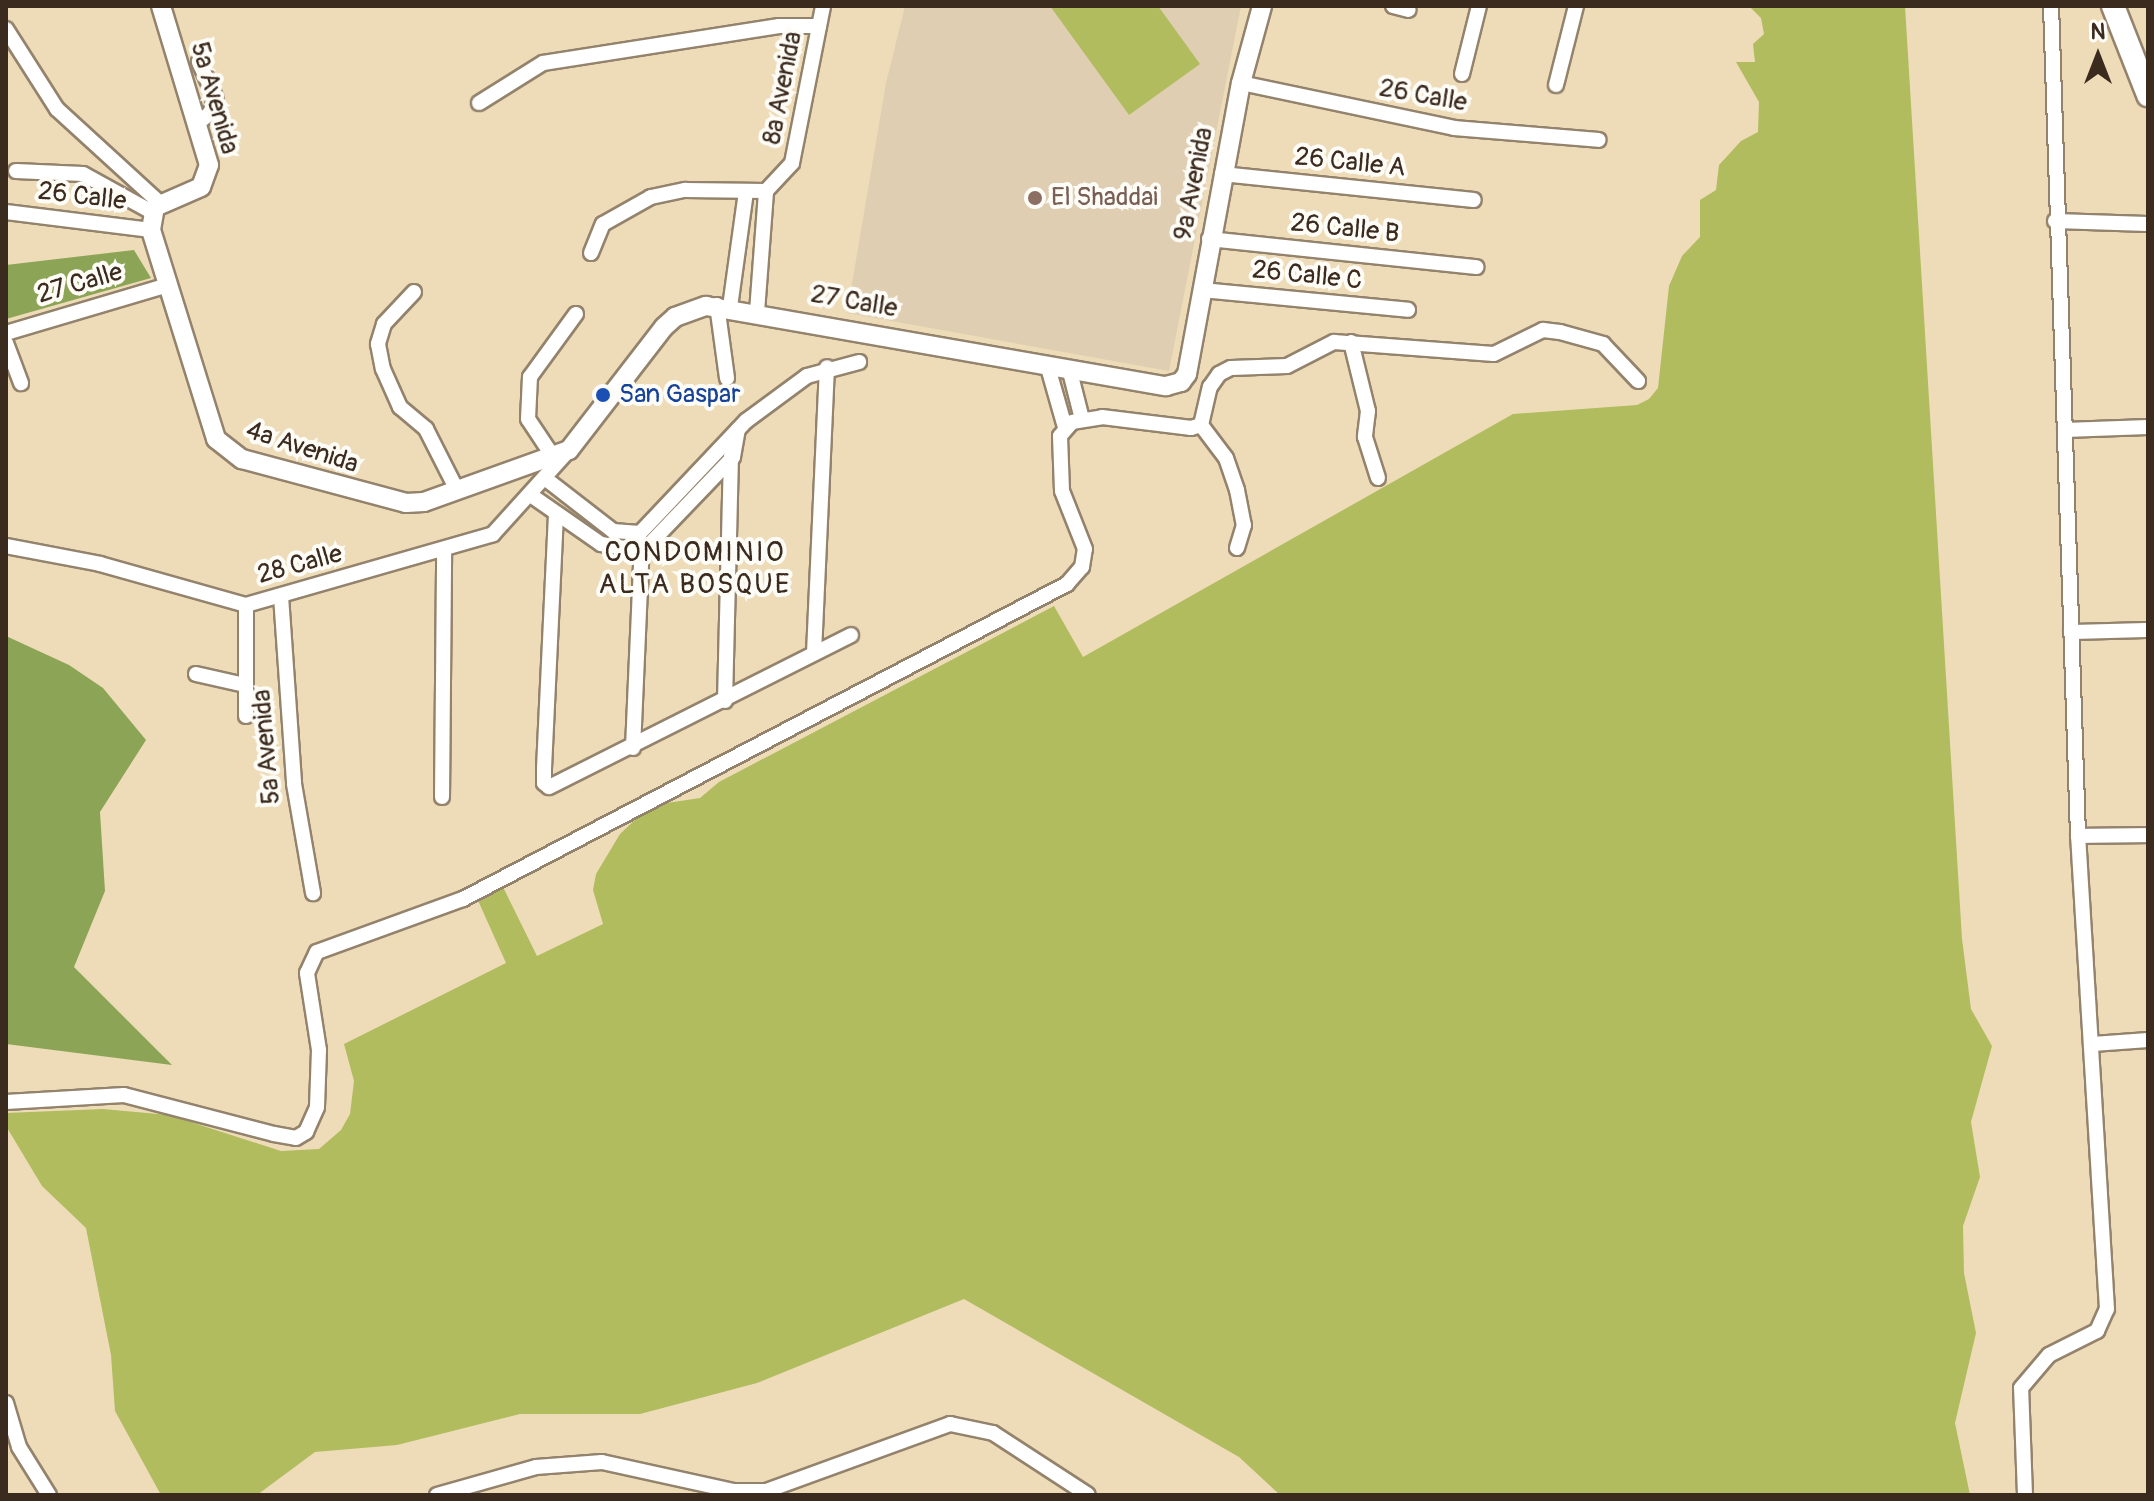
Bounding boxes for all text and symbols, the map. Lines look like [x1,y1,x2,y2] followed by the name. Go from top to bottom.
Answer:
[2058,16,2138,96] north arrow
[2091,18,2105,46] text: N
[757,29,809,147] street label: 8a Avenida
[183,38,245,158] street label: 5a Avenida
[1377,73,1469,119] street label: 26 Calle
[1168,125,1220,243] street label: 9a Avenida
[1293,142,1407,184] street label: 26 Calle A
[36,176,128,218] street label: 26 Calle
[1051,182,1158,214] place label: El Shaddai
[1026,189,1044,207] marker: El Shaddai
[1289,208,1401,250] street label: 26 Calle B
[1251,255,1363,297] street label: 26 Calle C
[34,257,126,311] street label: 27 Calle
[808,279,900,325] street label: 27 Calle
[619,379,740,411] place label: San Gaspar
[594,386,612,404] marker: San Gaspar
[242,415,362,481] street label: 4a Avenida
[599,536,791,602] district label: CONDOMINIO ALTA BOSQUE
[254,539,346,591] street label: 28 Calle
[246,688,288,806] street label: 5a Avenida

